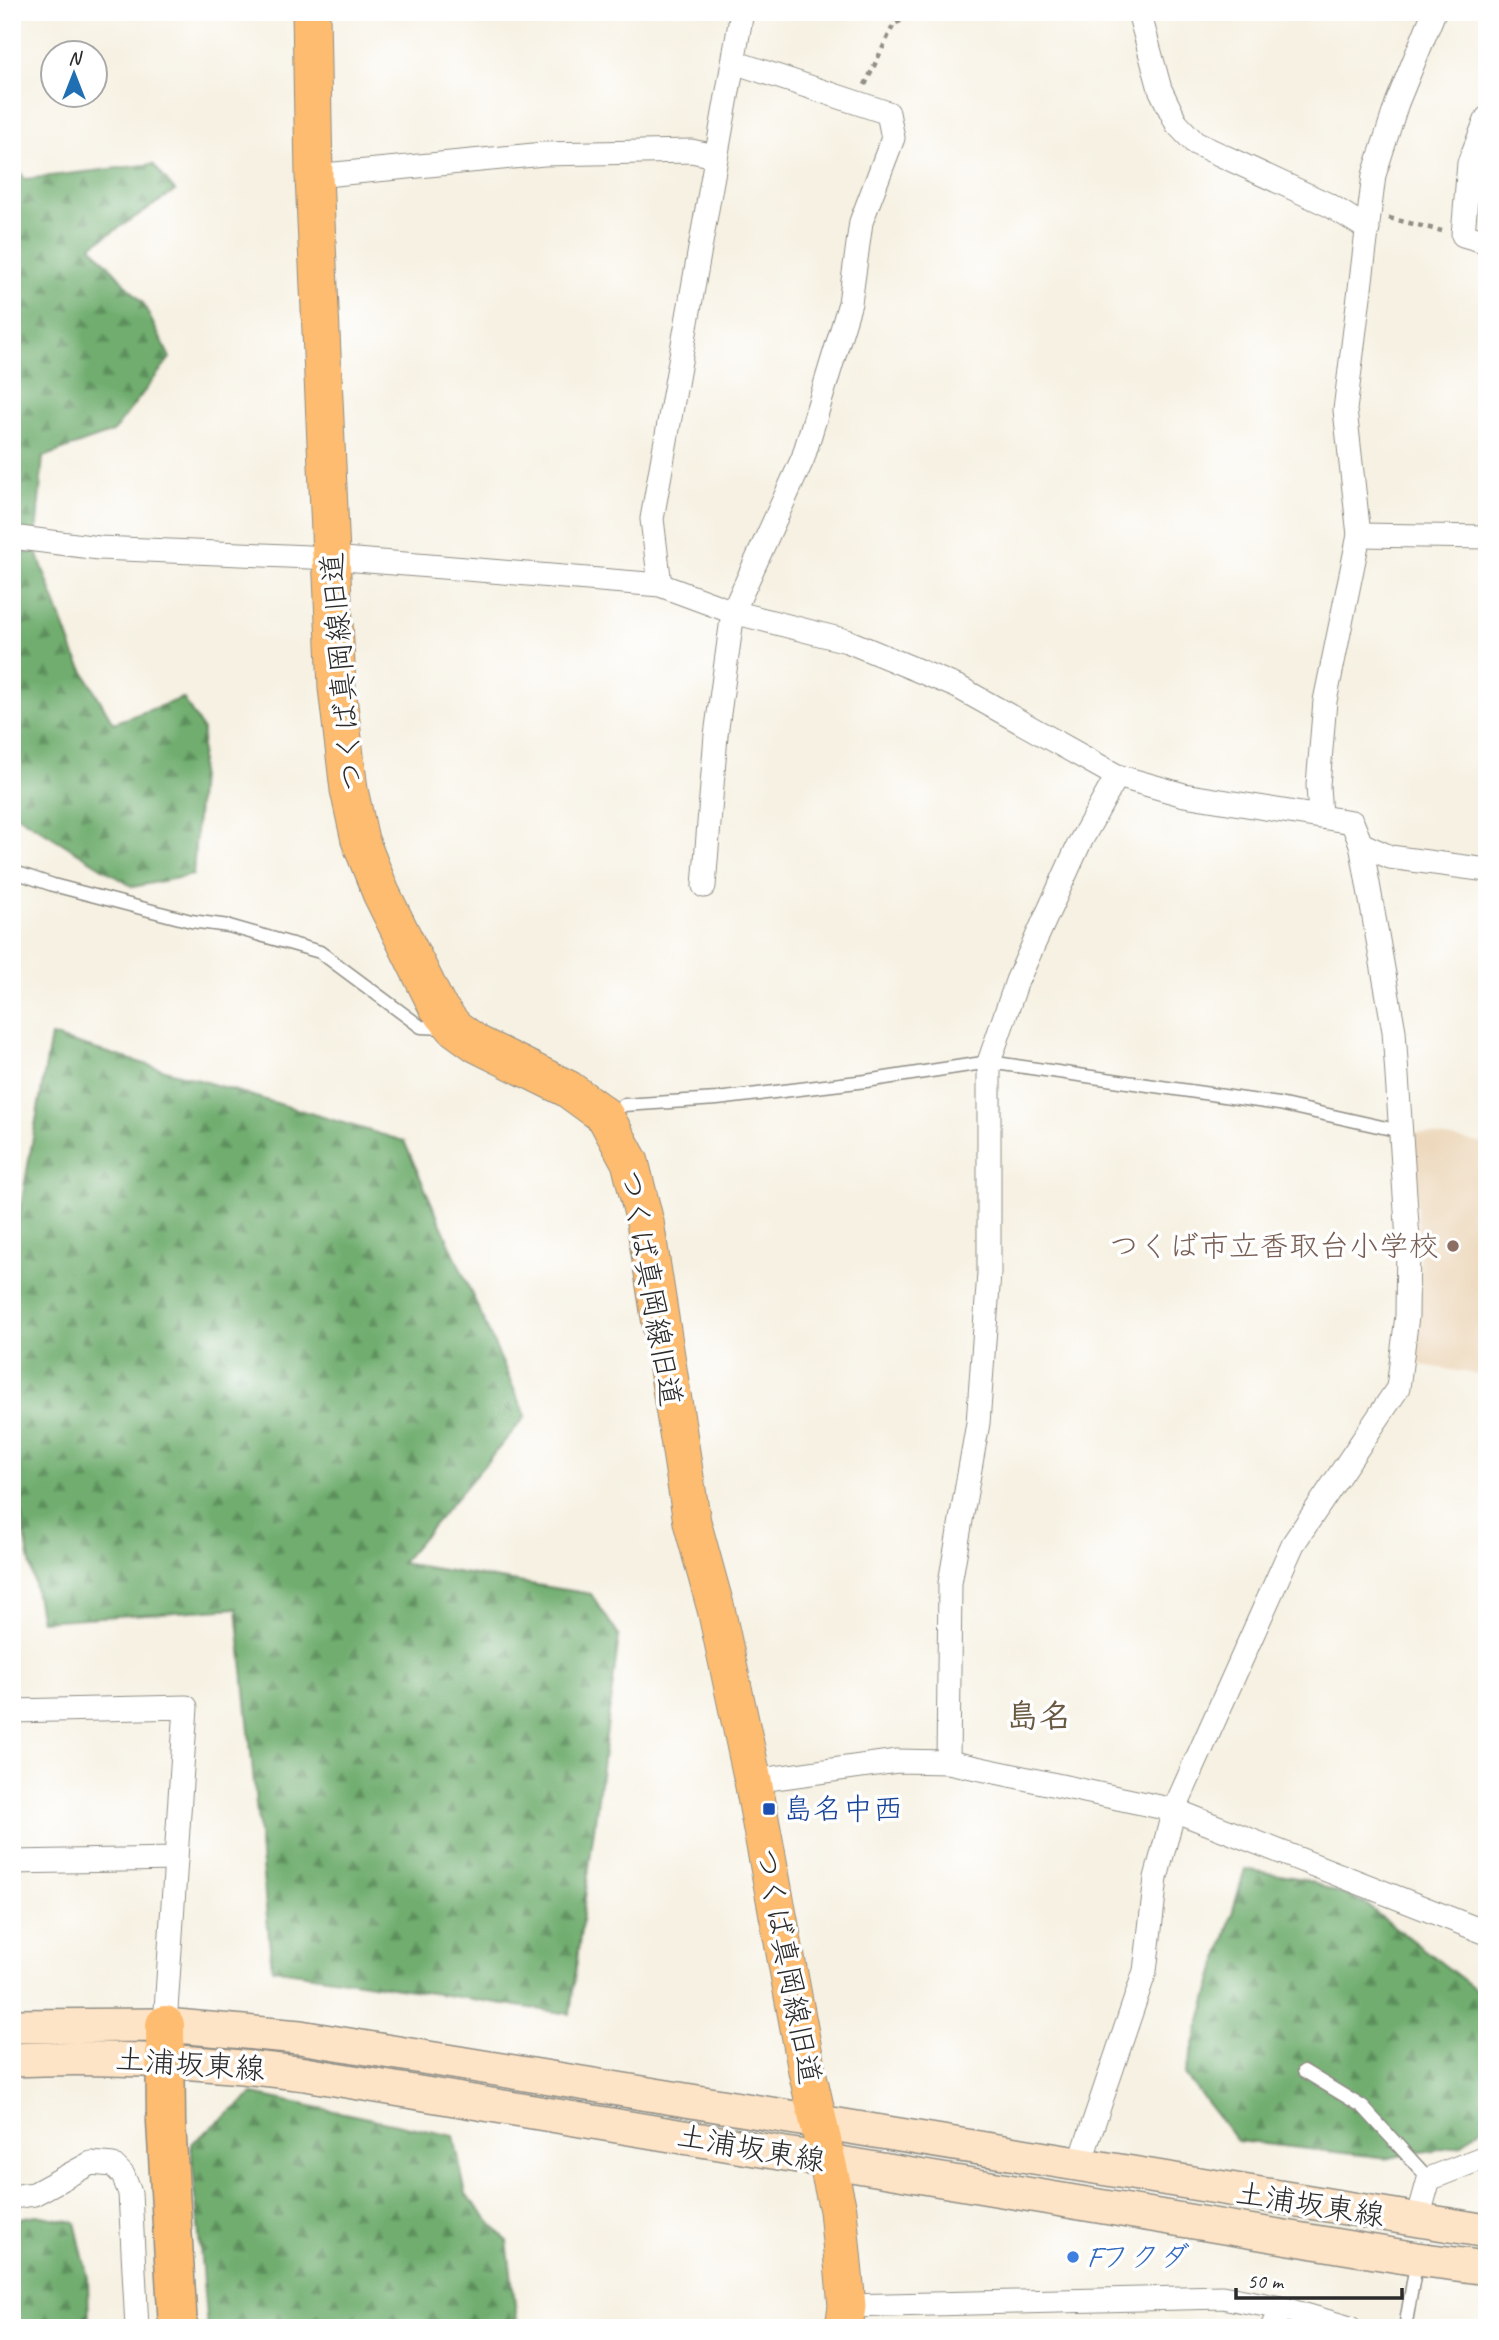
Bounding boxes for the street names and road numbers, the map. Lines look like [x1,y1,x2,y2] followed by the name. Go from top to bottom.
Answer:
[313,551,371,793] street label: つくば真岡線旧道
[611,1167,691,1409] street label: つくば真岡線旧道
[746,1845,830,2087] street label: つくば真岡線旧道
[114,2040,266,2088] street label: 土浦坂東線
[674,2116,828,2180] street label: 土浦坂東線
[1233,2174,1387,2234] street label: 土浦坂東線

